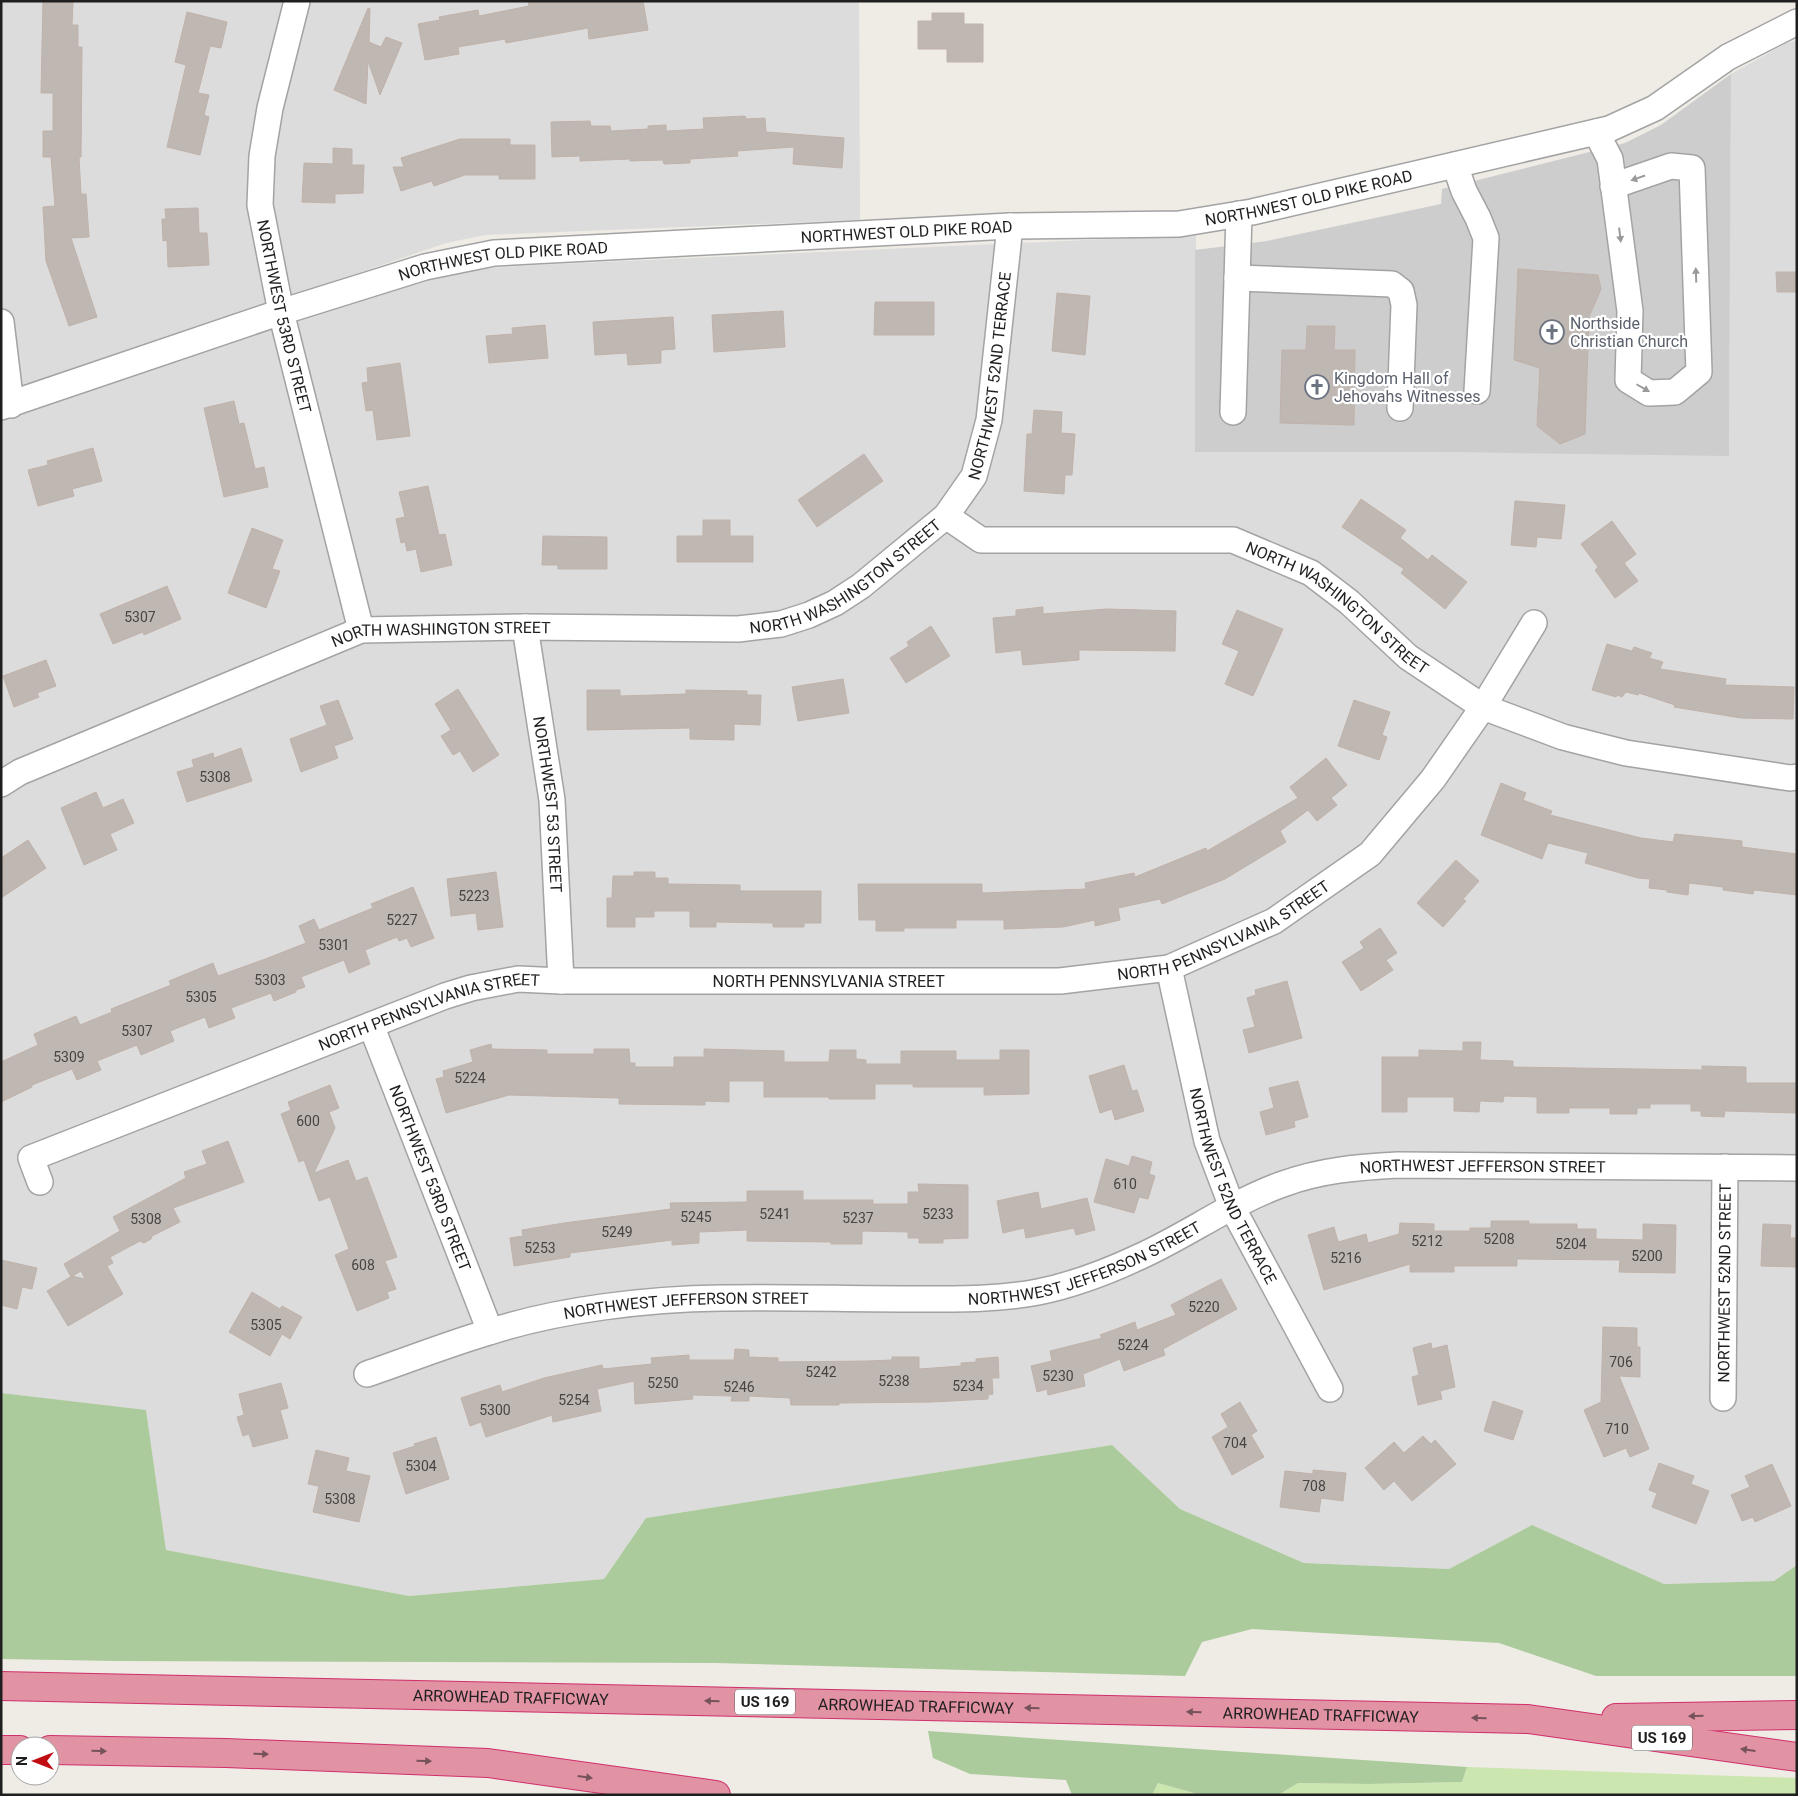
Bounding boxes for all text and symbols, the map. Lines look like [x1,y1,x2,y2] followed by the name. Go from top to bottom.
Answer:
[1203,166,1414,229] street label: NORTHWEST OLD PIKE ROAD
[1631,174,1646,182] one-way arrow
[800,216,1013,246] street label: NORTHWEST OLD PIKE ROAD
[254,218,316,415] street label: NORTHWEST 53RD STREET
[1616,227,1624,243] one-way arrow
[396,238,608,284] street label: NORTHWEST OLD PIKE ROAD
[1691,266,1699,282] one-way arrow
[964,271,1014,482] street label: NORTHWEST 52ND TERRACE
[1570,314,1688,351] place label: Northside Christian Church
[1539,319,1565,345] church icon: Northside Christian Church
[1334,369,1480,406] place label: Kingdom Hall of Jehovahs Witnesses
[1304,374,1330,400] church icon: Kingdom Hall of Jehovahs Witnesses
[1636,384,1649,393] one-way arrow
[748,515,945,637] street label: NORTH WASHINGTON STREET
[1243,537,1433,678] street label: NORTH WASHINGTON STREET
[124,609,156,625] house number: 5307
[328,617,551,651] street label: NORTH WASHINGTON STREET
[530,715,566,893] street label: NORTHWEST 53 STREET
[199,769,231,785] house number: 5308
[1116,876,1333,984] street label: NORTH PENNSYLVANIA STREET
[458,888,490,904] house number: 5223
[386,912,418,928] house number: 5227
[318,937,350,953] house number: 5301
[316,969,541,1054] street label: NORTH PENNSYLVANIA STREET
[254,972,286,988] house number: 5303
[713,972,945,991] street label: NORTH PENNSYLVANIA STREET
[185,989,217,1005] house number: 5305
[121,1023,153,1039] house number: 5307
[53,1049,85,1065] house number: 5309
[454,1070,486,1086] house number: 5224
[386,1082,475,1274] street label: NORTHWEST 53RD STREET
[1186,1086,1281,1287] street label: NORTHWEST 52ND TERRACE
[296,1113,320,1129] house number: 600
[1359,1155,1606,1177] street label: NORTHWEST JEFFERSON STREET
[1113,1176,1137,1192] house number: 610
[1714,1183,1734,1383] street label: NORTHWEST 52ND STREET
[759,1206,791,1222] house number: 5241
[922,1206,954,1222] house number: 5233
[680,1209,712,1225] house number: 5245
[842,1210,874,1226] house number: 5237
[130,1211,162,1227] house number: 5308
[967,1217,1204,1308] street label: NORTHWEST JEFFERSON STREET
[601,1224,633,1240] house number: 5249
[1483,1231,1515,1247] house number: 5208
[1411,1233,1443,1249] house number: 5212
[1555,1236,1587,1252] house number: 5204
[524,1240,556,1256] house number: 5253
[1631,1248,1663,1264] house number: 5200
[1330,1250,1362,1266] house number: 5216
[351,1257,375,1273] house number: 608
[562,1288,809,1323] street label: NORTHWEST JEFFERSON STREET
[1188,1299,1220,1315] house number: 5220
[250,1317,282,1333] house number: 5305
[1117,1337,1149,1353] house number: 5224
[1609,1354,1633,1370] house number: 706
[805,1364,837,1380] house number: 5242
[1042,1368,1074,1384] house number: 5230
[878,1373,910,1389] house number: 5238
[647,1375,679,1391] house number: 5250
[952,1378,984,1394] house number: 5234
[723,1379,755,1395] house number: 5246
[558,1392,590,1408] house number: 5254
[479,1402,511,1418] house number: 5300
[1605,1421,1629,1437] house number: 710
[1223,1435,1247,1451] house number: 704
[405,1458,437,1474] house number: 5304
[1302,1478,1326,1494] house number: 708
[324,1491,356,1507] house number: 5308
[413,1685,609,1709] street label: ARROWHEAD TRAFFICWAY
[735,1690,795,1714] road number: US 169
[818,1694,1014,1717] street label: ARROWHEAD TRAFFICWAY
[704,1697,720,1705] one-way arrow
[1223,1703,1419,1726] street label: ARROWHEAD TRAFFICWAY
[1024,1704,1040,1712] one-way arrow
[1186,1707,1202,1715] one-way arrow
[1687,1712,1703,1720] one-way arrow
[1471,1714,1487,1722] one-way arrow
[1632,1726,1692,1750] road number: US 169
[10,1736,60,1786] north arrow
[1740,1746,1756,1754] one-way arrow
[91,1747,107,1755] one-way arrow
[253,1750,269,1758] one-way arrow
[14,1756,30,1766] text: N
[416,1757,432,1765] one-way arrow
[577,1773,593,1781] one-way arrow

